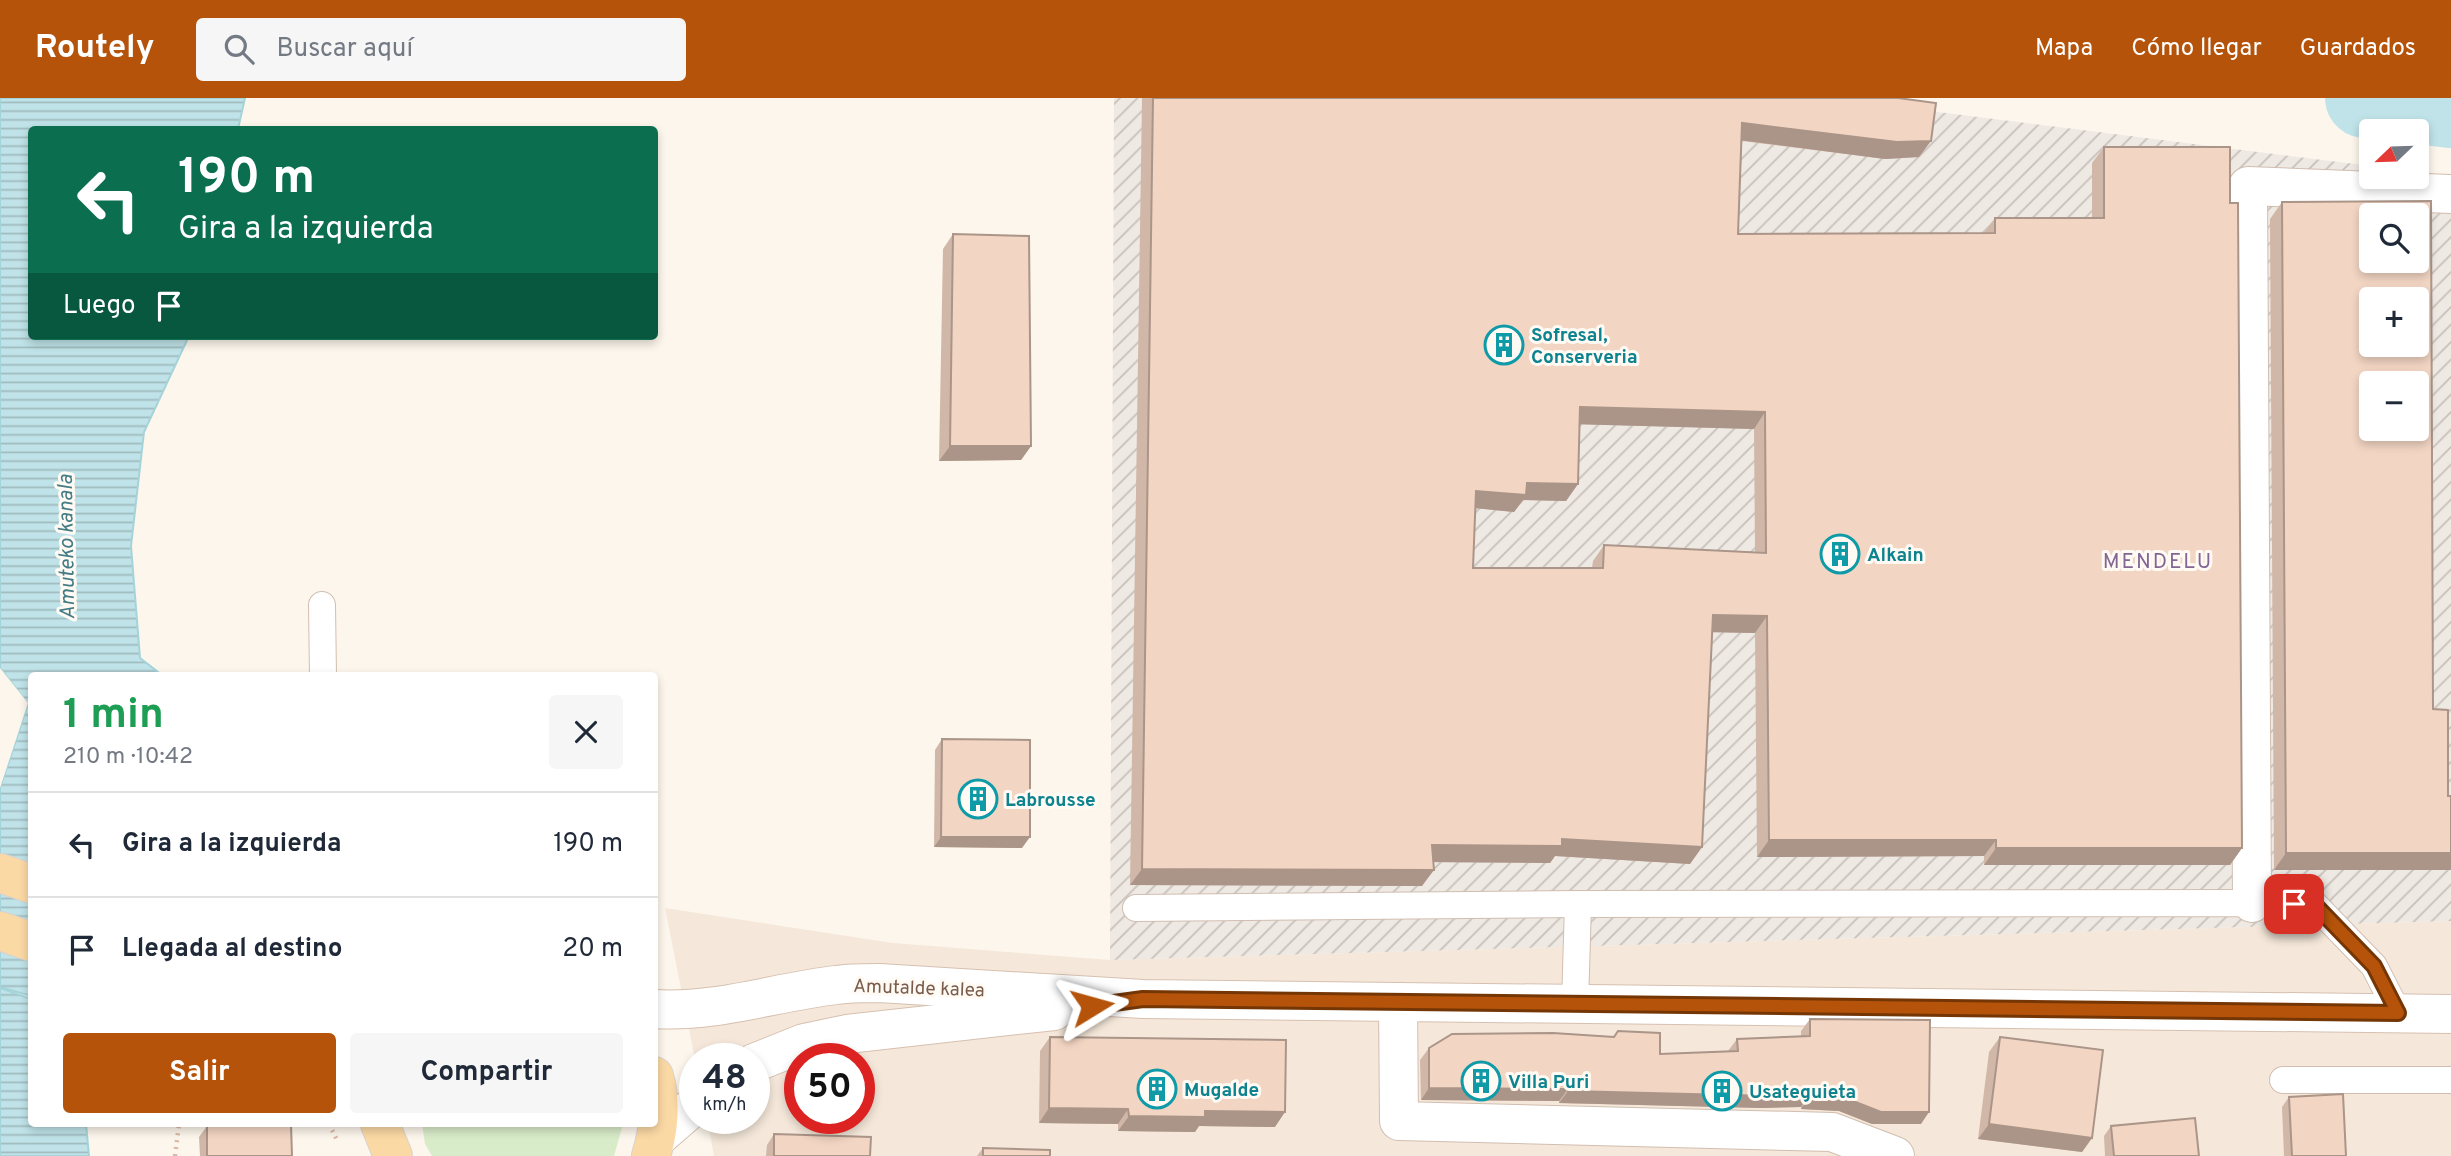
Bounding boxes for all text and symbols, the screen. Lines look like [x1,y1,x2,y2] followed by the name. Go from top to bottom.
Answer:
[196,18,686,81] search box
[35,28,154,70] text: Routely
[220,30,258,68] icon: search
[276,33,413,66] text: Buscar aquí
[2035,34,2093,64] text: Mapa
[2131,34,2262,64] text: Cómo llegar
[2300,34,2416,64] text: Guardados
[2359,119,2429,189] north arrow
[2359,119,2429,441] map controls
[178,149,315,211] text: 190 m
[63,154,154,245] icon: left
[2359,203,2429,273] button: search
[178,210,434,250] text: Gira a la izquierda
[150,287,188,325] icon: arrive
[2359,287,2429,357] button: +
[63,290,136,323] text: Luego
[1483,324,1525,366] building icon: Sofresal, Conserveria
[1531,324,1638,370] place label: Sofresal, Conserveria
[2359,371,2429,441] button: −
[53,474,82,620] water label: Amuteko kanala
[1819,533,1861,575] building icon: Alkain
[1867,544,1924,568] place label: Alkain
[2103,549,2213,576] district label: MENDELU
[63,690,164,743] text: 1 min
[549,695,623,769] button: close
[63,743,193,772] text: 210 m · 10:42
[957,778,999,820] building icon: Labrousse
[1005,789,1096,813] place label: Labrousse
[63,826,101,864] icon: left
[122,828,341,861] text: Gira a la izquierda
[553,828,623,861] text: 190 m
[2264,874,2324,934] pin
[2275,885,2313,923] icon: arrive
[63,931,101,969] icon: arrive
[122,933,342,966] text: Llegada al destino
[562,933,623,966] text: 20 m
[1055,969,1129,1043] position arrow
[853,975,985,1003] street label: Amutalde kalea
[63,1033,336,1113] button: Salir
[350,1033,623,1113] button: Compartir
[784,1043,875,1134] speed limit sign: 50
[702,1057,747,1101] text: 48
[1460,1060,1502,1102] building icon: Villa Puri
[1136,1068,1178,1110] building icon: Mugalde
[1701,1070,1743,1112] building icon: Usateguieta
[1508,1071,1589,1095] place label: Villa Puri
[1184,1079,1259,1103] place label: Mugalde
[1749,1081,1856,1105] place label: Usateguieta
[703,1094,746,1117] text: km/h

